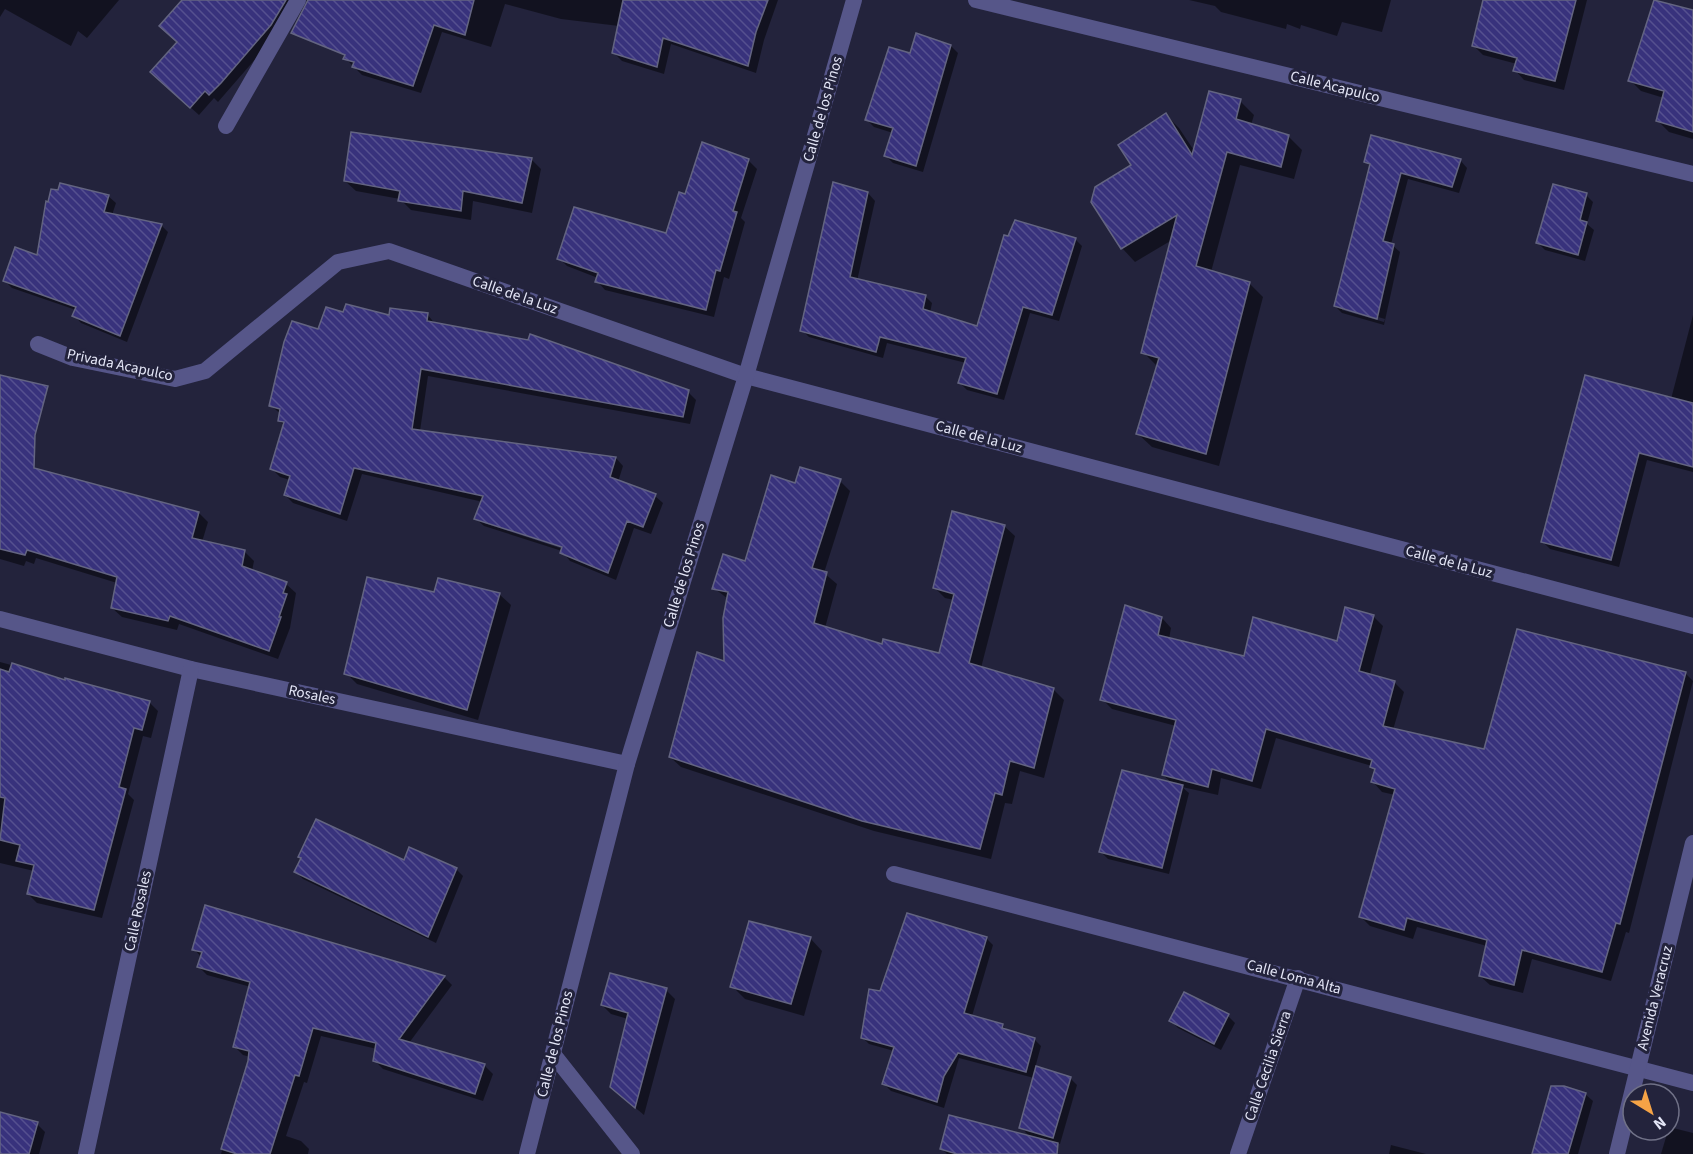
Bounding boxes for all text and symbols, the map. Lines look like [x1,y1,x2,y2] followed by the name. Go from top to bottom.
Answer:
[798,54,848,164] street label: Calle de los Pinos
[1288,66,1382,108] street label: Calle Acapulco
[469,271,561,319] street label: Calle de la Luz
[65,344,175,386] street label: Privada Acapulco
[933,415,1025,459] street label: Calle de la Luz
[658,520,710,630] street label: Calle de los Pinos
[1403,540,1495,584] street label: Calle de la Luz
[286,680,338,710] street label: Rosales
[119,869,157,953] street label: Calle Rosales
[1632,943,1678,1053] street label: Avenida Veracruz
[1245,954,1343,1000] street label: Calle Loma Alta
[532,989,578,1099] street label: Calle de los Pinos
[1239,1008,1297,1124] street label: Calle Cecilia Sierra
[1621,1082,1681,1142] north arrow
[1649,1111,1671,1135] text: N

